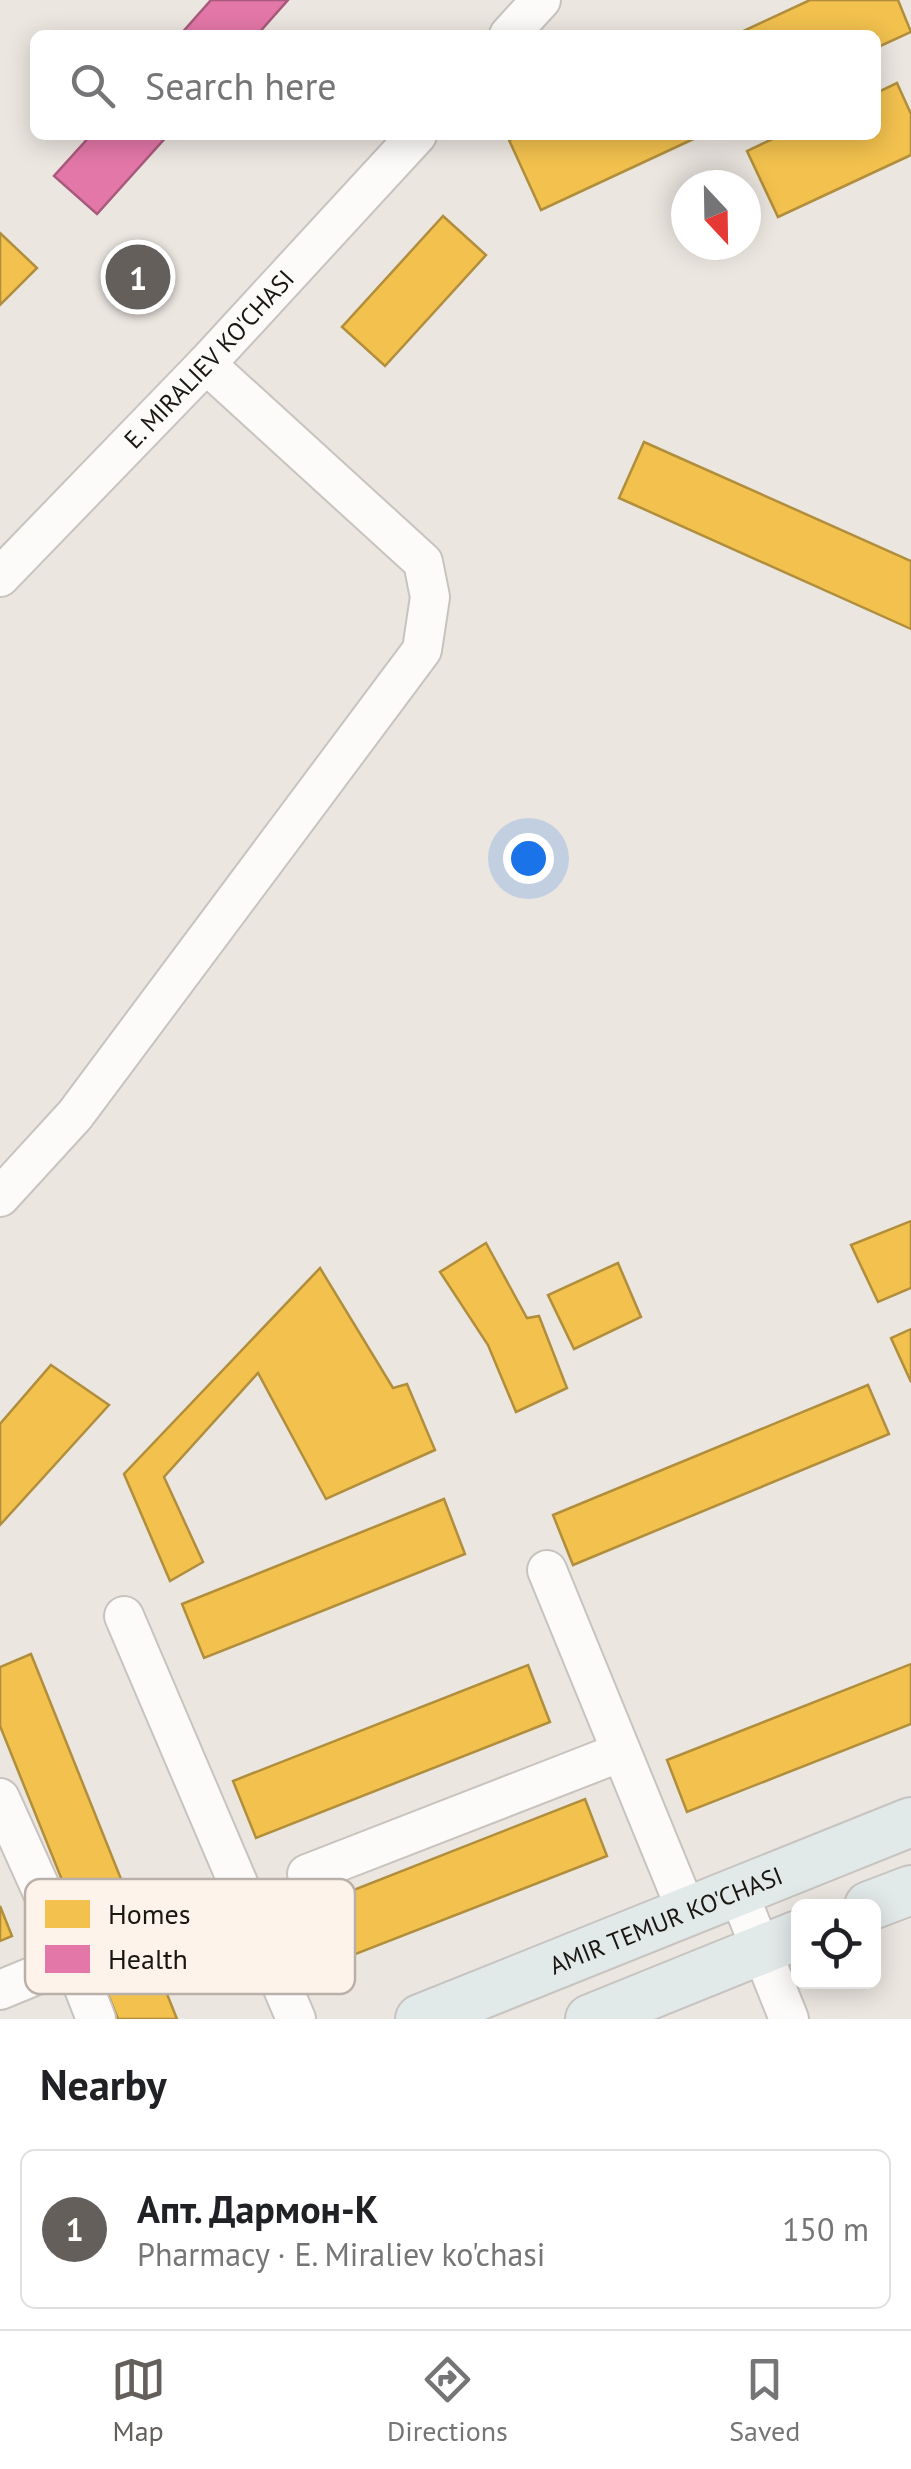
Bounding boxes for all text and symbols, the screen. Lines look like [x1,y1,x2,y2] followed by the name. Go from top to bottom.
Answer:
[30,30,881,140] search box
[65,58,120,113] icon: search
[145,61,337,110] text: Search here
[671,170,761,260] north arrow
[106,240,170,314] pin: 1
[117,263,301,455] street label: E. MIRALIEV KO'CHASI
[503,833,554,884] your location
[545,1859,787,1981] street label: AMIR TEMUR KO'CHASI
[25,1879,355,1994] legend
[108,1895,191,1932] text: Homes
[791,1899,881,1989] map controls
[791,1899,881,1989] button: locate
[108,1940,188,1977] text: Health
[40,2057,167,2112] text: Nearby
[137,2184,378,2233] text: Апт. Дармон-К
[65,2208,84,2250] text: 1
[782,2208,869,2250] text: 150 m
[137,2233,545,2275] text: Pharmacy · E. Miraliev ko'chasi
[111,2352,166,2449] tab: Map
[387,2352,508,2449] tab: Directions
[729,2352,800,2449] tab: Saved

